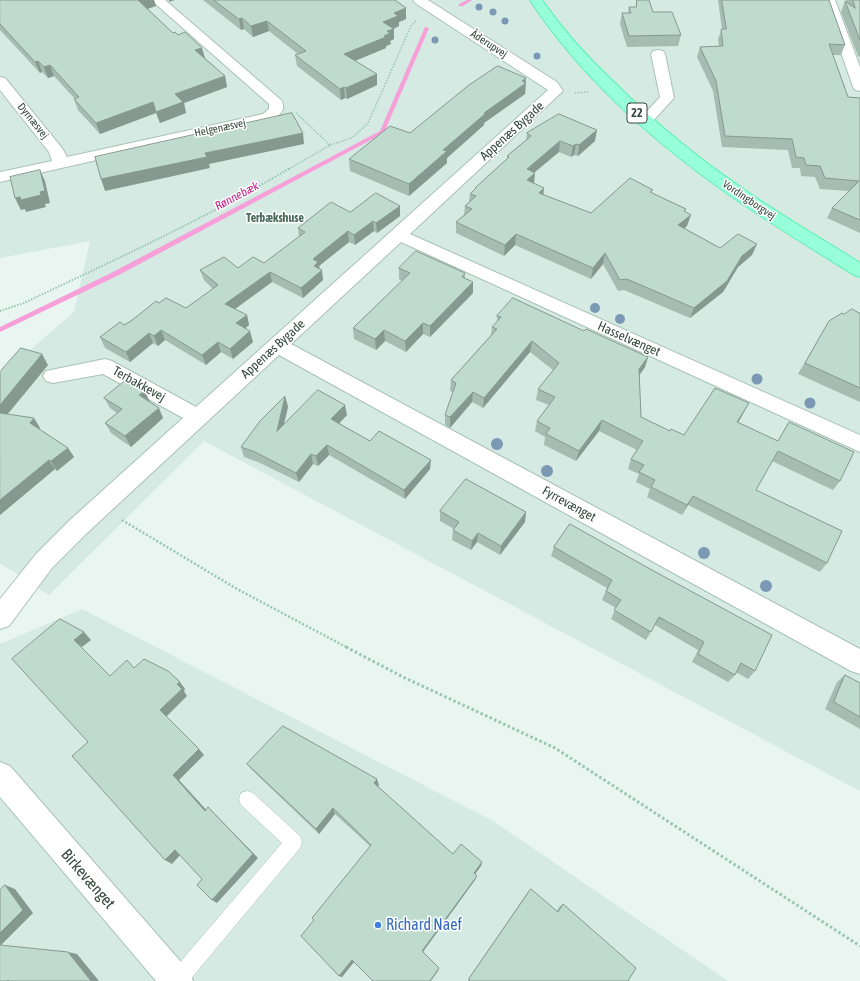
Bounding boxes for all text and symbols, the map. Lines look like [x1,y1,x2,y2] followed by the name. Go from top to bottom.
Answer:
[468,27,510,61] street label: Åderupvej
[477,98,547,164] street label: Appenæs Bygade
[15,100,51,142] street label: Dyrnæsvej
[627,103,647,123] road number: 22
[193,116,247,140] street label: Helgenæsvej
[720,177,778,223] street label: Vordingborgvej
[213,178,261,214] water label: Rønnebæk
[246,211,304,225] district label: Terbækshuse
[238,316,308,382] street label: Appenæs Bygade
[595,318,663,360] street label: Hasselvænget
[110,363,168,405] street label: Terbakkevej
[539,483,599,525] street label: Fyrrevænget
[57,845,119,913] street label: Birkevænget
[386,915,462,935] place label: Richard Naef
[373,920,383,930] marker: Richard Naef

